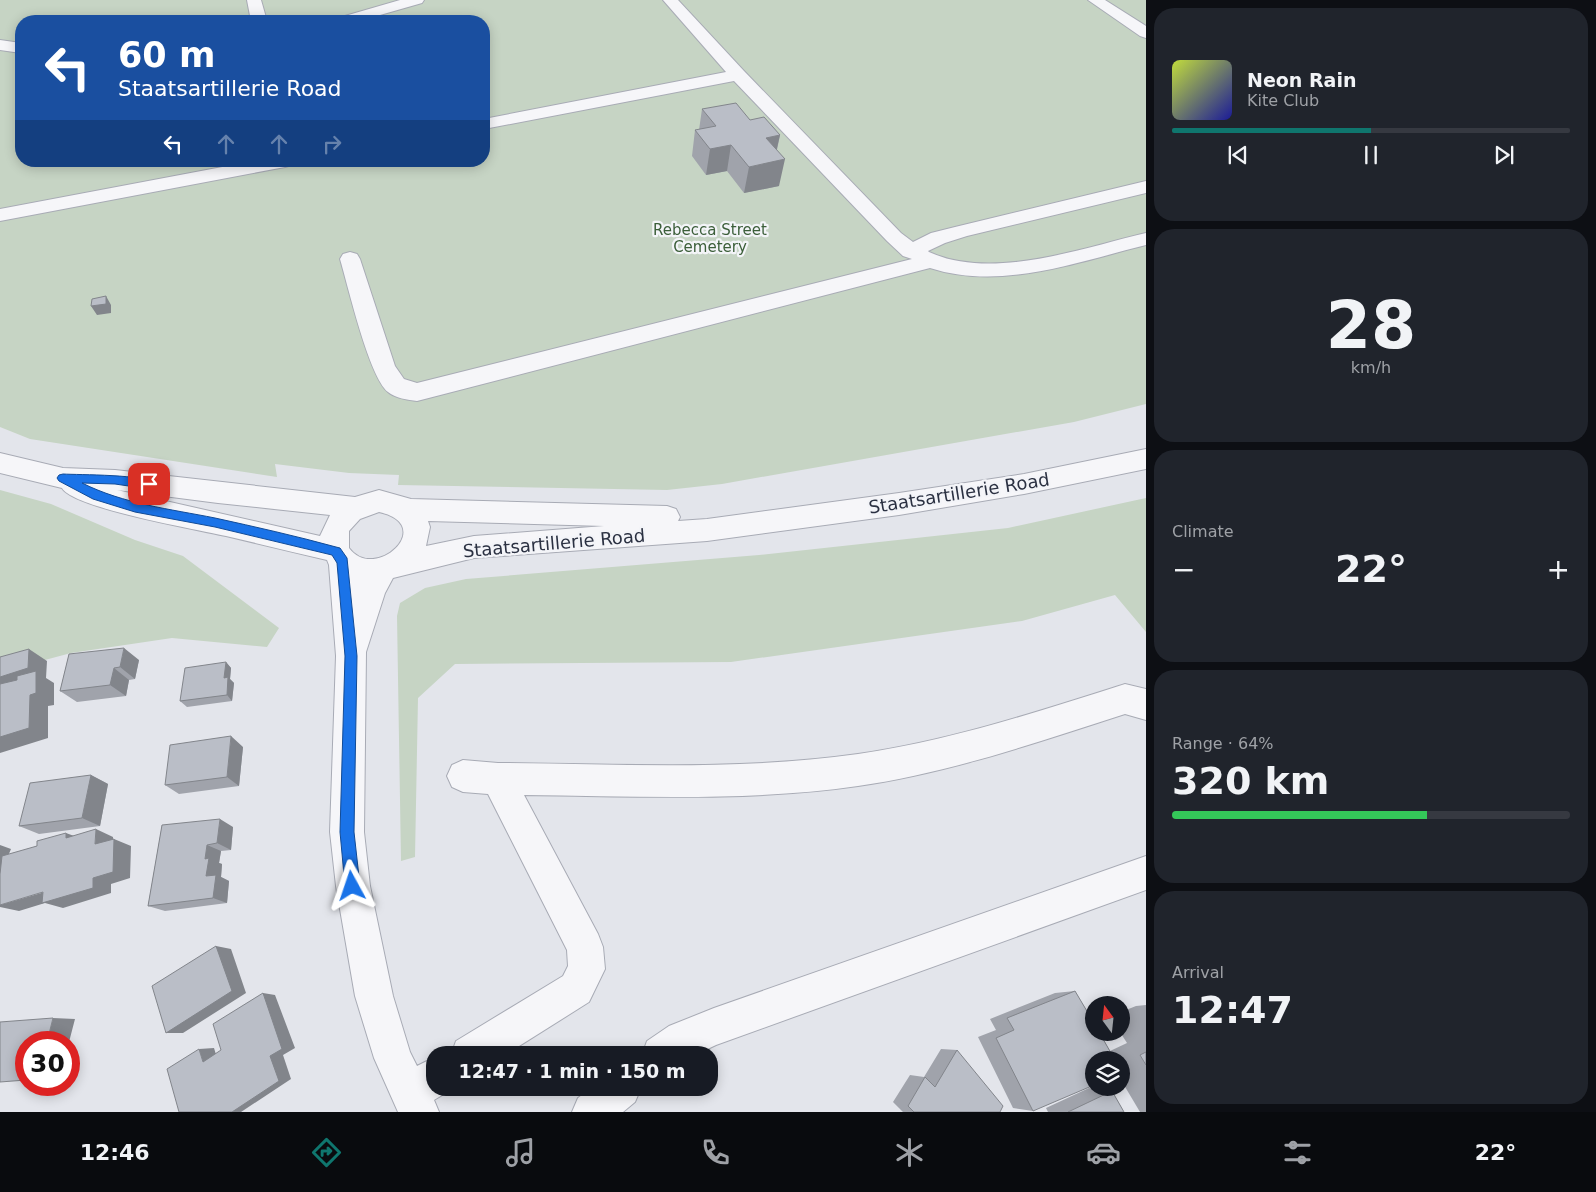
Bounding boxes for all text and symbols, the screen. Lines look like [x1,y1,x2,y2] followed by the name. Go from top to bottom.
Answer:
[35,35,100,100] icon: left
[118,35,215,75] text: 60 m
[1247,69,1356,91] text: Neon Rain
[118,76,342,101] text: Staatsartillerie Road
[1247,91,1319,110] text: Kite Club
[159,130,187,158] icon: left
[212,130,240,158] icon: ahead
[265,130,293,158] icon: ahead
[318,130,346,158] icon: right
[1224,141,1252,169] icon: previous
[1357,141,1385,169] icon: pause
[1490,141,1518,169] icon: next
[653,221,767,256] park label: Rebecca Street Cemetery
[1326,288,1416,363] text: 28
[1351,358,1391,377] text: km/h
[128,463,170,505] pin
[867,468,1051,518] street label: Staatsartillerie Road
[135,470,163,498] icon: arrive
[1172,522,1234,541] text: Climate
[462,525,646,561] street label: Staatsartillerie Road
[1335,547,1407,591] text: 22°
[1172,553,1195,586] text: −
[1547,553,1570,586] text: +
[1172,734,1274,753] text: Range · 64%
[1172,759,1329,803] text: 320 km
[325,859,377,911] position arrow
[1172,963,1224,982] text: Arrival
[1172,988,1293,1032] text: 12:47
[1085,996,1130,1041] north arrow
[1085,996,1130,1096] map controls
[15,1031,80,1096] speed limit sign: 30
[1085,1051,1130,1096] button: layers
[458,1060,686,1082] text: 12:47 · 1 min · 150 m
[309,1135,344,1170] icon: directions
[503,1135,538,1170] icon: music
[698,1135,733,1170] icon: phone
[892,1135,927,1170] icon: climate
[1086,1135,1121,1170] icon: car
[1280,1135,1315,1170] icon: filters
[80,1140,150,1165] text: 12:46
[1475,1140,1516,1165] text: 22°

